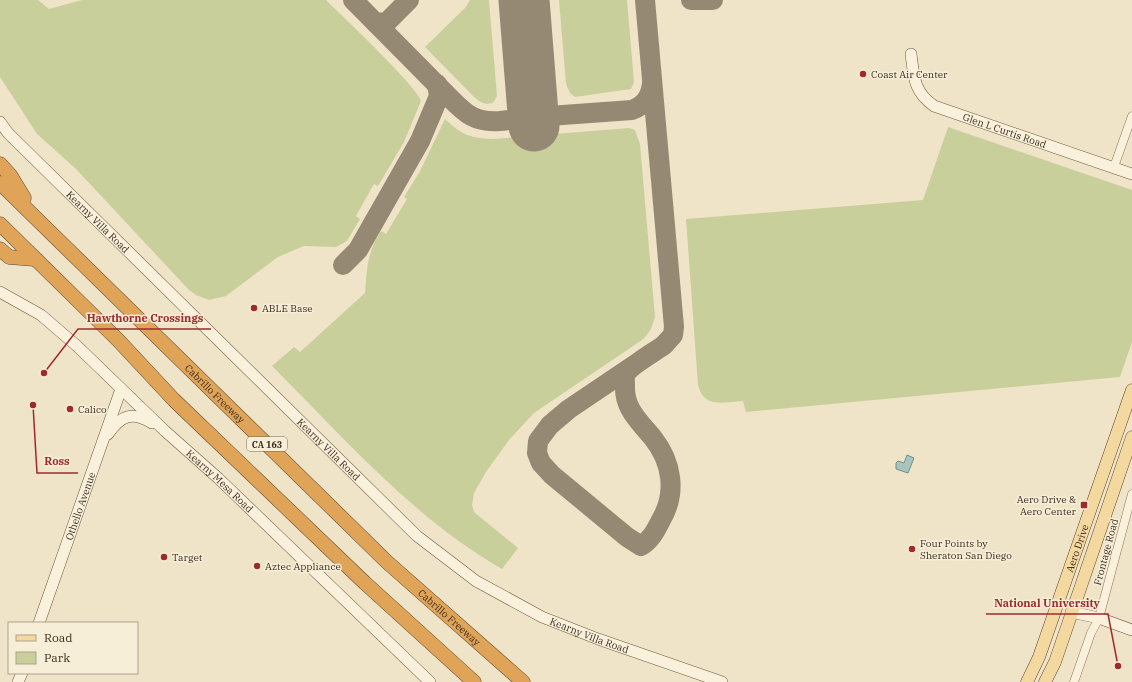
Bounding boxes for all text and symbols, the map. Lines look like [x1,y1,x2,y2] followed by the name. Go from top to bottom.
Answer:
[871,68,948,81] place label: Coast Air Center
[858,69,868,79] marker: Coast Air Center
[961,110,1048,151] street label: Glen L Curtis Road
[64,188,132,256] street label: Kearny Villa Road
[262,302,313,315] place label: ABLE Base
[249,303,259,313] marker: ABLE Base
[78,306,211,329] callout: Hawthorne Crossings
[87,311,204,325] text: Hawthorne Crossings
[182,361,248,426] street label: Cabrillo Freeway
[78,403,107,416] place label: Calico
[65,404,75,414] marker: Calico
[295,415,363,483] street label: Kearny Villa Road
[247,437,287,451] road number: CA 163
[184,447,256,515] street label: Kearny Mesa Road
[37,450,78,473] callout: Ross
[44,454,70,468] text: Ross
[62,470,98,542] street label: Othello Avenue
[1017,493,1077,518] place label: Aero Drive & Aero Center
[1079,500,1089,510] marker: Aero Drive & Aero Center
[1091,517,1121,587] street label: Frontage Road
[1063,522,1091,574] street label: Aero Drive
[920,537,1012,562] place label: Four Points by Sheraton San Diego
[907,544,917,554] marker: Four Points by Sheraton San Diego
[172,551,203,564] place label: Target
[159,552,169,562] marker: Target
[265,560,341,573] place label: Aztec Appliance
[252,561,262,571] marker: Aztec Appliance
[416,586,484,649] street label: Cabrillo Freeway
[986,591,1108,614] callout: National University
[994,596,1101,610] text: National University
[548,614,631,656] street label: Kearny Villa Road
[8,622,138,674] legend
[44,630,73,645] text: Road
[44,650,70,665] text: Park

